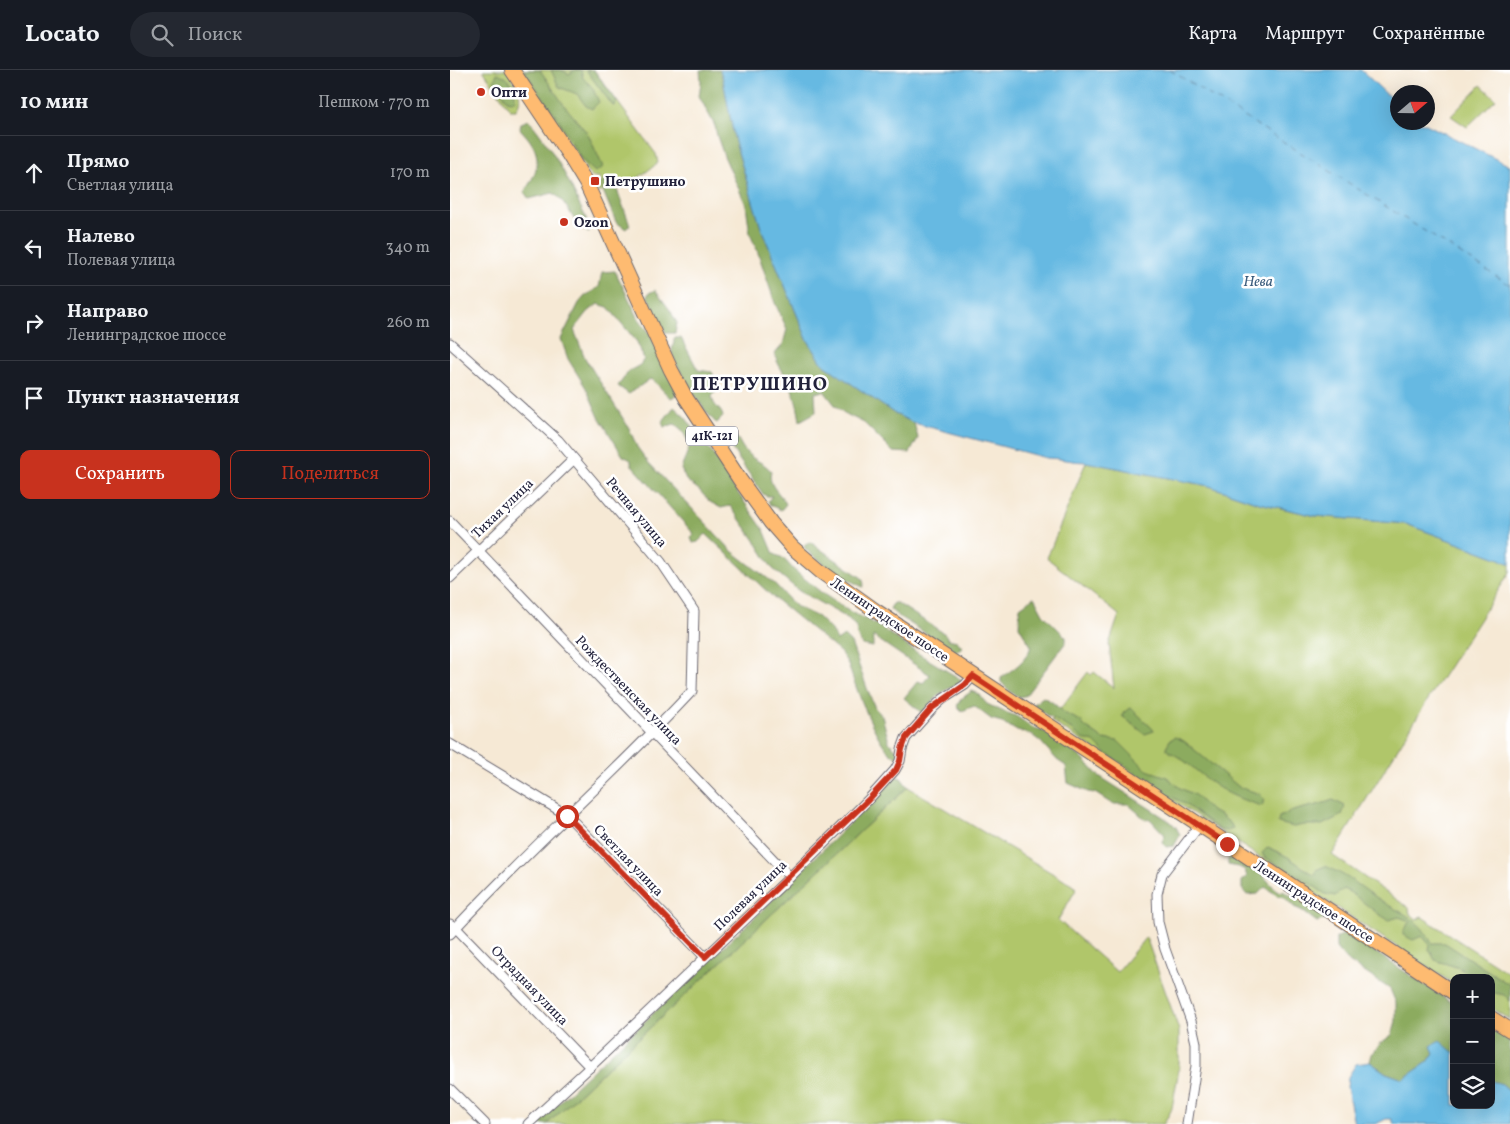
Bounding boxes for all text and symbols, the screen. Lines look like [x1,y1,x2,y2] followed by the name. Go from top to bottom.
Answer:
[130,12,480,57] search box
[25,18,100,52] text: Locato
[148,21,176,49] icon: search
[188,22,242,48] text: Поиск
[1188,22,1237,47] text: Карта
[1265,22,1345,47] text: Маршрут
[1373,22,1485,47] text: Сохранённые
[491,84,527,103] place label: Опти
[1390,85,1435,130] north arrow
[475,86,487,98] marker: Опти
[20,88,88,117] text: 10 мин
[318,92,430,114] text: Пешком · 770 m
[67,149,129,175] text: Прямо
[20,159,48,187] icon: ahead
[390,162,430,184] text: 170 m
[605,173,686,192] place label: Петрушино
[67,175,173,197] text: Светлая улица
[589,175,601,187] marker: Петрушино
[574,214,609,233] place label: Ozon
[558,216,570,228] marker: Ozon
[67,224,135,250] text: Налево
[20,234,48,262] icon: left
[386,237,430,259] text: 340 m
[67,250,175,272] text: Полевая улица
[1243,272,1273,293] water label: Нева
[67,299,149,325] text: Направо
[20,309,48,337] icon: right
[386,312,430,334] text: 260 m
[67,325,226,347] text: Ленинградское шоссе
[692,372,828,398] district label: ПЕТРУШИНО
[20,384,48,412] icon: arrive
[67,385,240,411] text: Пункт назначения
[686,426,738,446] road number: 41К-121
[20,450,220,499] button: Сохранить
[230,450,430,499] button: Поделиться
[601,474,671,552] street label: Речная улица
[468,475,538,543] street label: Тихая улица
[826,573,953,667] street label: Ленинградское шоссе
[570,632,685,750] street label: Рождественская улица
[556,805,579,828] route start
[589,821,667,901] street label: Светлая улица
[1216,833,1239,856] route end
[710,856,792,936] street label: Полевая улица
[1250,856,1377,948] street label: Ленинградское шоссе
[486,942,572,1030] street label: Отрадная улица
[1450,974,1495,1109] map controls
[1450,974,1495,1019] button: +
[1450,1019,1495,1064] button: −
[1450,1064,1495,1109] button: layers

